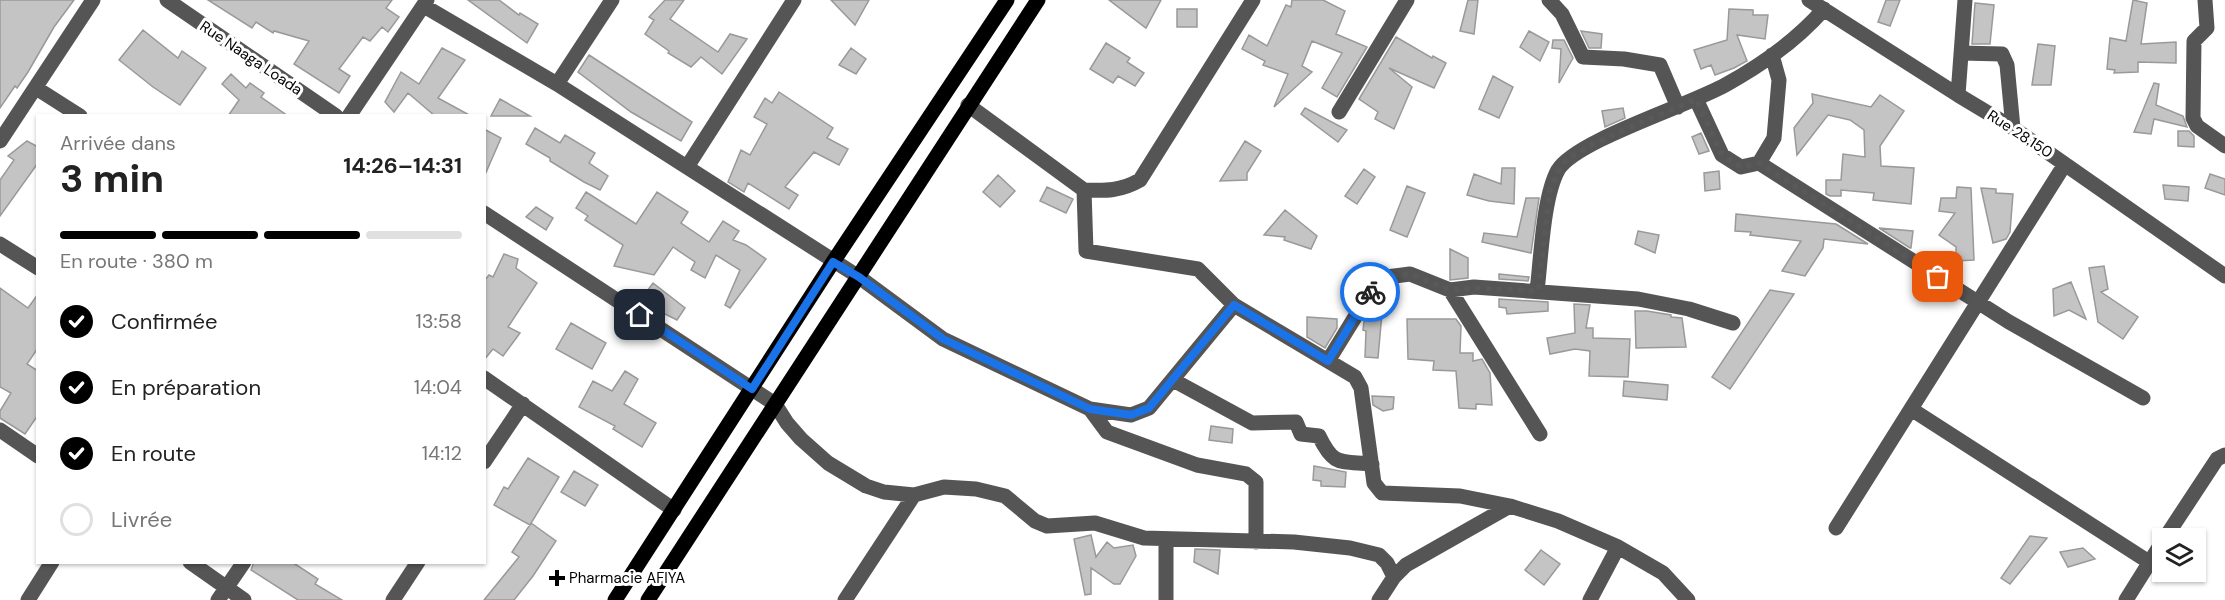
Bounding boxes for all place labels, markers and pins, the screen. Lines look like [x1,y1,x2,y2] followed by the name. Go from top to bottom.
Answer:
[1912,251,1963,302] pin
[614,289,665,340] pin
[569,568,685,588] place label: Pharmacie AFIYA
[550,571,564,585] marker: Pharmacie AFIYA

